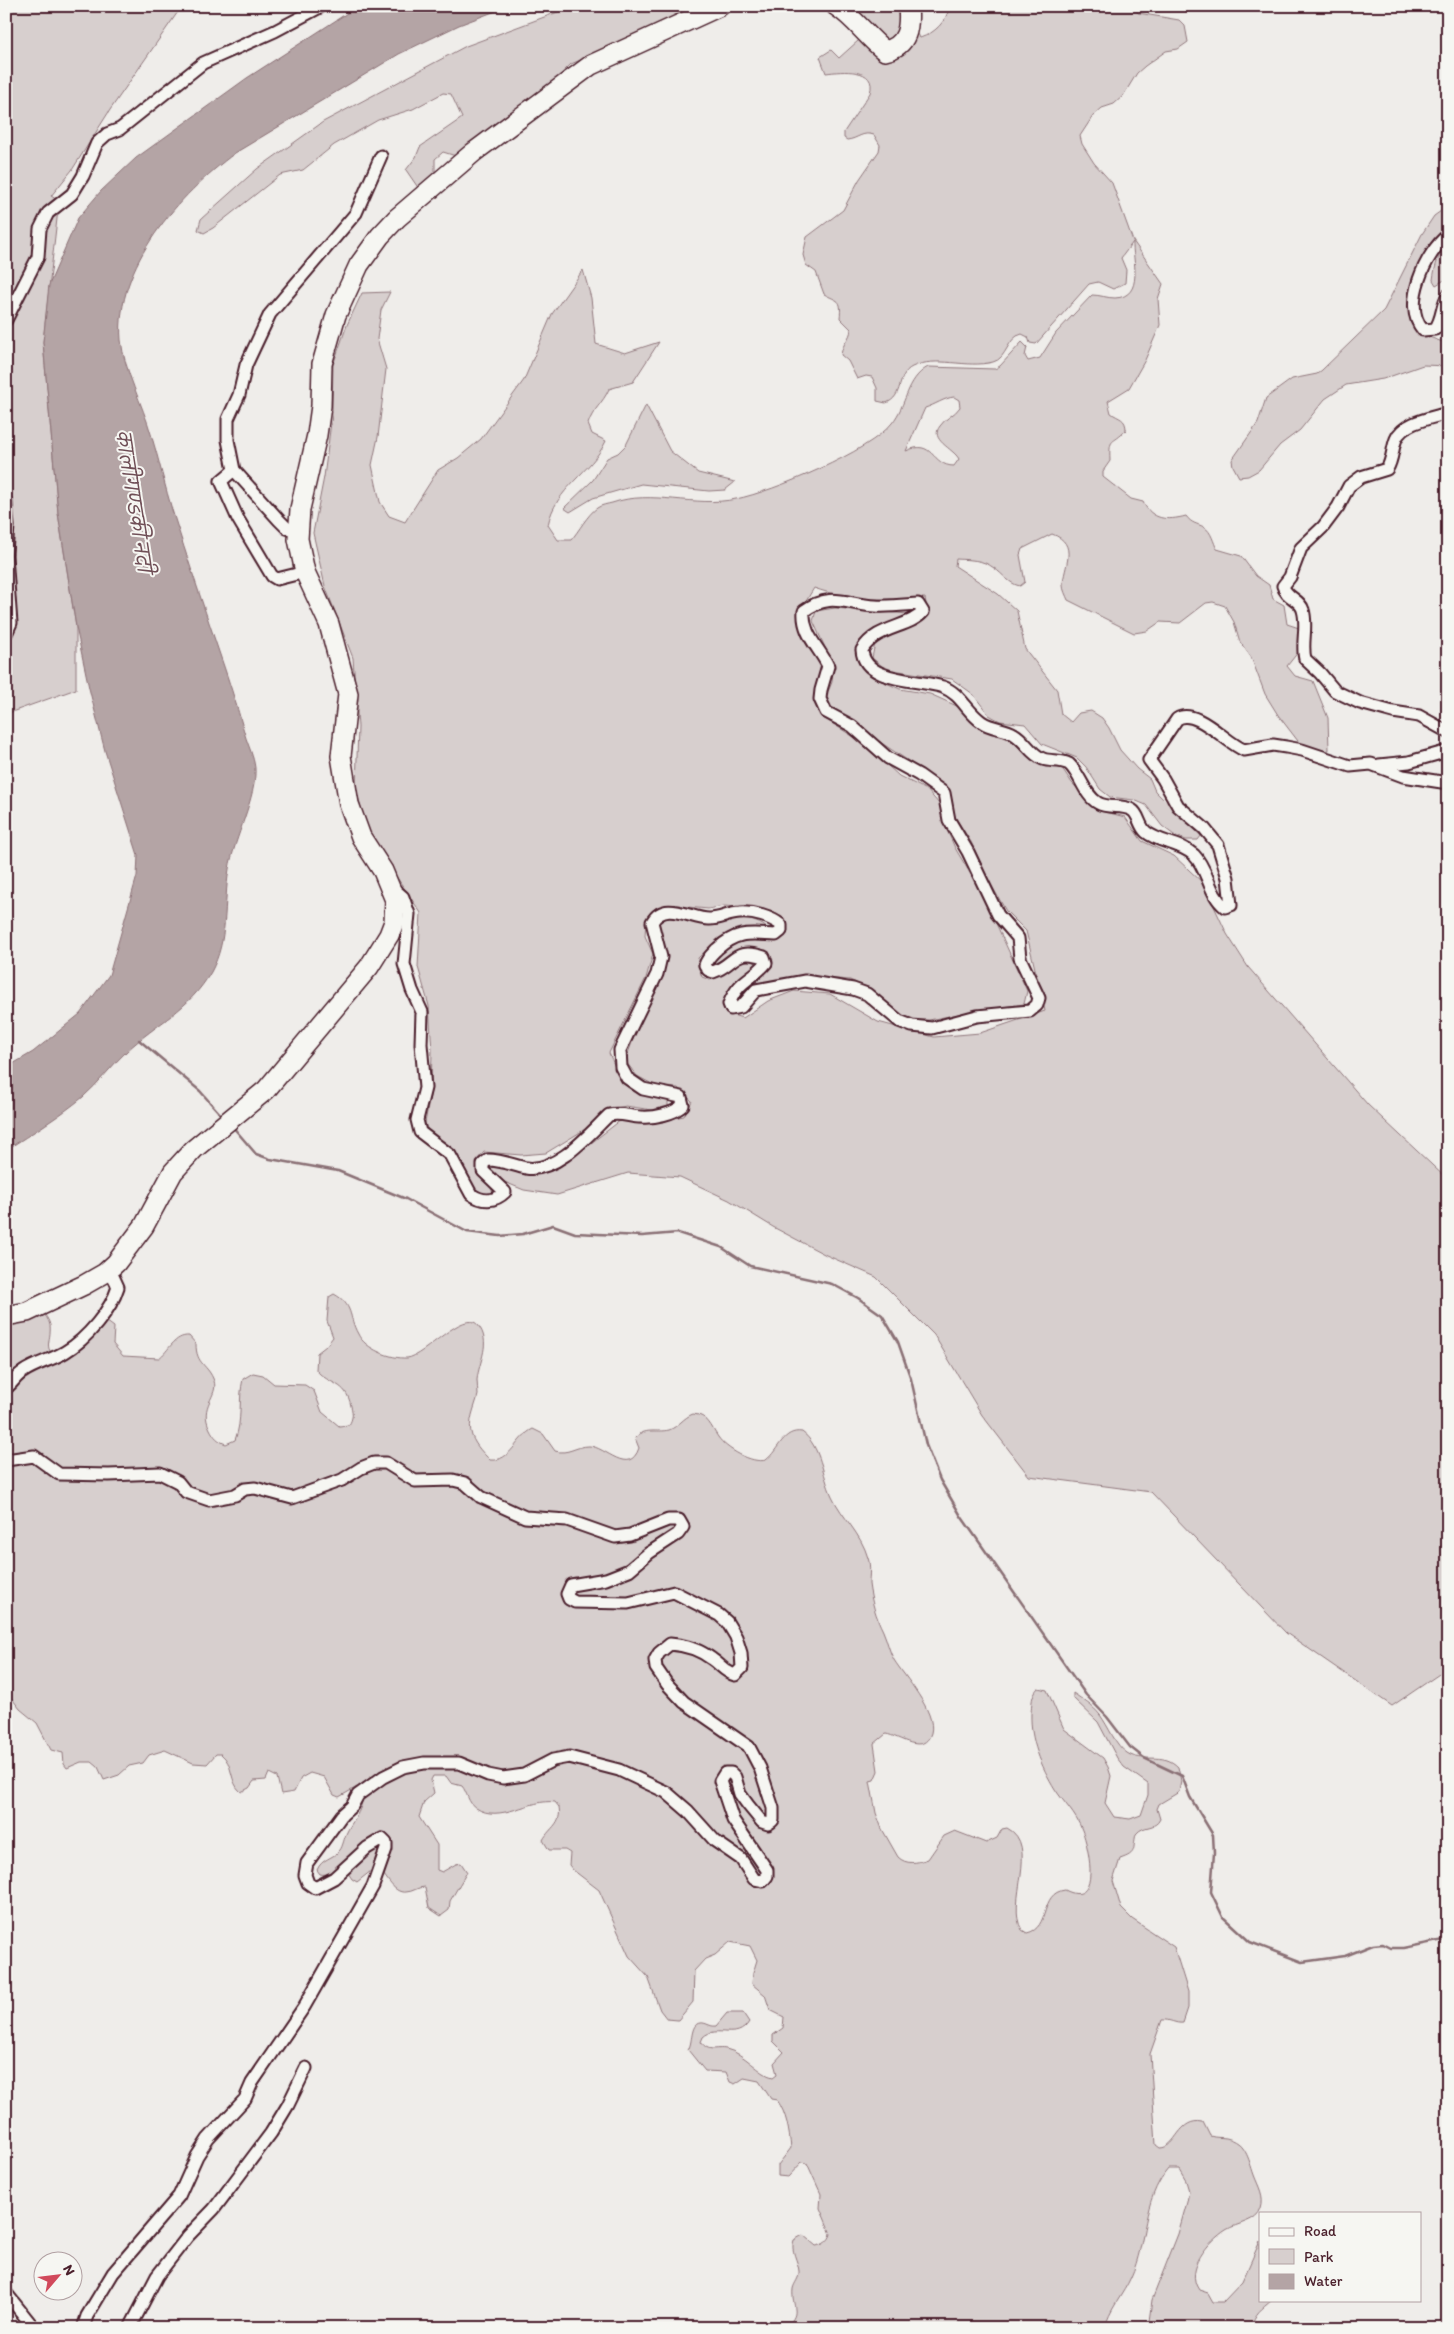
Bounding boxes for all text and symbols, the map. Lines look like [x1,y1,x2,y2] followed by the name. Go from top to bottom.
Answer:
[111,428,160,578] water label: कालीगण्डकी नदी
[1259,2212,1422,2302] legend
[1304,2222,1337,2240] text: Road
[1304,2248,1334,2266] text: Park
[32,2252,82,2302] north arrow
[59,2262,79,2278] text: N
[1304,2272,1343,2290] text: Water

